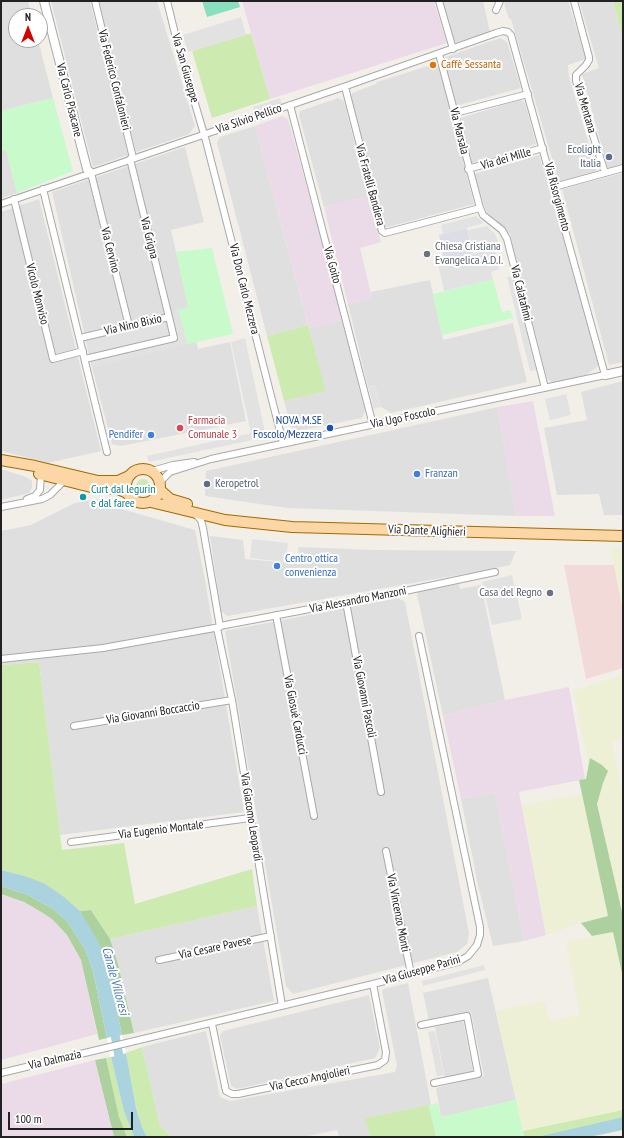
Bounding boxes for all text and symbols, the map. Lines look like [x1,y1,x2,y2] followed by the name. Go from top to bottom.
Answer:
[8,8,48,48] north arrow
[25,10,31,24] text: N
[95,28,133,132] street label: Via Federico Confalonieri
[168,32,202,104] street label: Via San Giuseppe
[441,58,501,72] place label: Caffè Sessanta
[428,60,438,70] marker: Caffè Sessanta
[53,62,85,138] street label: Via Carlo Pisacane
[571,81,599,135] street label: Via Mentana
[214,101,284,137] street label: Via Silvio Pellico
[446,106,472,156] street label: Via Marsala
[352,143,388,227] street label: Via Fratelli Bandiera
[567,143,601,171] place label: Ecolight Italia
[479,145,533,173] street label: Via dei Mille
[604,152,614,162] marker: Ecolight Italia
[541,161,573,233] street label: Via Risorgimento
[137,216,161,260] street label: Via Grigna
[97,226,123,274] street label: Via Cervino
[435,240,503,268] place label: Chiesa Cristiana Evangelica A.D.I.
[226,242,262,336] street label: Via Don Carlo Mezzera
[320,245,344,285] street label: Via Goito
[422,249,432,259] marker: Chiesa Cristiana Evangelica A.D.I.
[22,262,52,326] street label: Vicolo Monviso
[507,264,535,322] street label: Via Calatafimi
[103,311,163,339] street label: Via Nino Bixio
[369,404,437,432] street label: Via Ugo Foscolo
[188,414,237,442] place label: Farmacia Comunale 3
[253,414,322,442] place label: NOVA M.SE Foscolo/Mezzera
[175,423,185,433] marker: Farmacia Comunale 3
[325,423,335,433] marker: NOVA M.SE Foscolo/Mezzera
[109,428,143,442] place label: Pendifer
[146,430,156,440] marker: Pendifer
[425,467,458,481] place label: Franzan
[412,469,422,479] marker: Franzan
[215,477,259,491] place label: Keropetrol
[202,479,212,489] marker: Keropetrol
[91,483,156,511] place label: Curt dal legurin e dal faree
[78,492,88,502] marker: Curt dal legurin e dal faree
[388,522,466,540] street label: Via Dante Alighieri
[285,552,338,580] place label: Centro ottica convenienza
[272,561,282,571] marker: Centro ottica convenienza
[308,584,408,616] street label: Via Alessandro Manzoni
[479,586,542,600] place label: Casa del Regno
[545,588,555,598] marker: Casa del Regno
[349,655,379,739] street label: Via Giovanni Pascoli
[280,674,310,756] street label: Via Giosuè Carducci
[105,699,201,727] street label: Via Giovanni Boccaccio
[237,772,265,862] street label: Via Giacomo Leopardi
[118,818,204,842] street label: Via Eugenio Montale
[383,873,413,953] street label: Via Vincenzo Monti
[177,933,253,963] street label: Via Cesare Pavese
[98,945,132,1017] water label: Canale Villoresi
[382,952,462,988] street label: Via Giuseppe Parini
[27,1047,83,1073] street label: Via Dalmazia
[269,1063,351,1095] street label: Via Cecco Angiolieri
[10,1104,135,1130] scale bar
[15,1111,42,1126] text: 100 m

